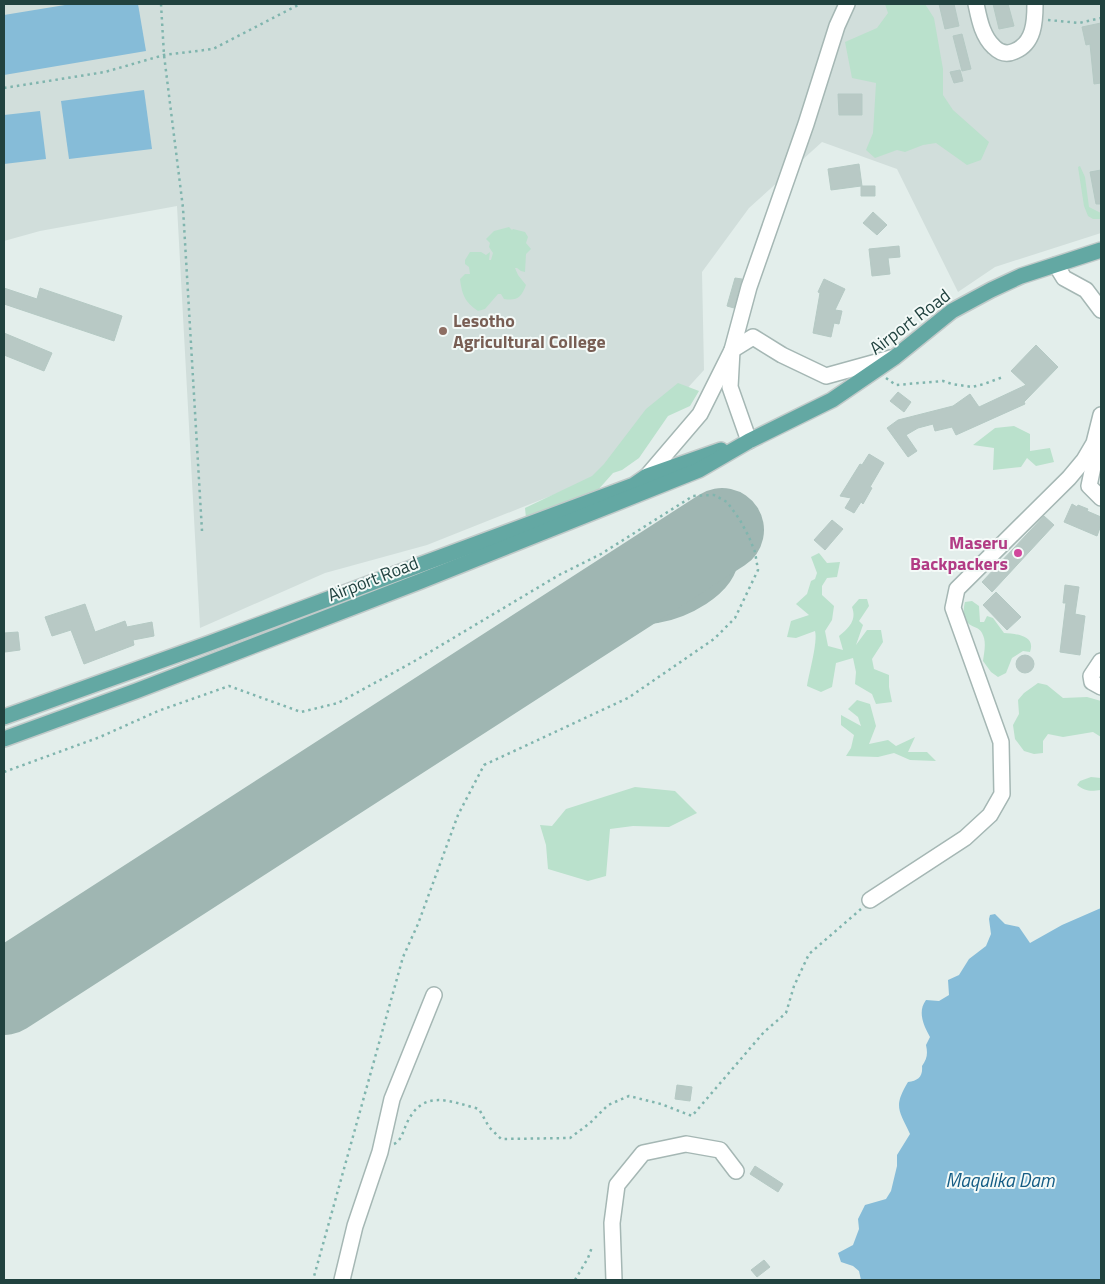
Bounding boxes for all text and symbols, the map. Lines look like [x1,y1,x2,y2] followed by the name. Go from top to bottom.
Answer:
[863,282,956,361] street label: Airport Road
[453,307,606,355] place label: Lesotho Agricultural College
[437,325,449,337] marker: Lesotho Agricultural College
[910,529,1008,577] place label: Maseru Backpackers
[1012,547,1024,559] marker: Maseru Backpackers
[323,549,422,608] street label: Airport Road
[946,1165,1056,1194] water label: Maqalika Dam

